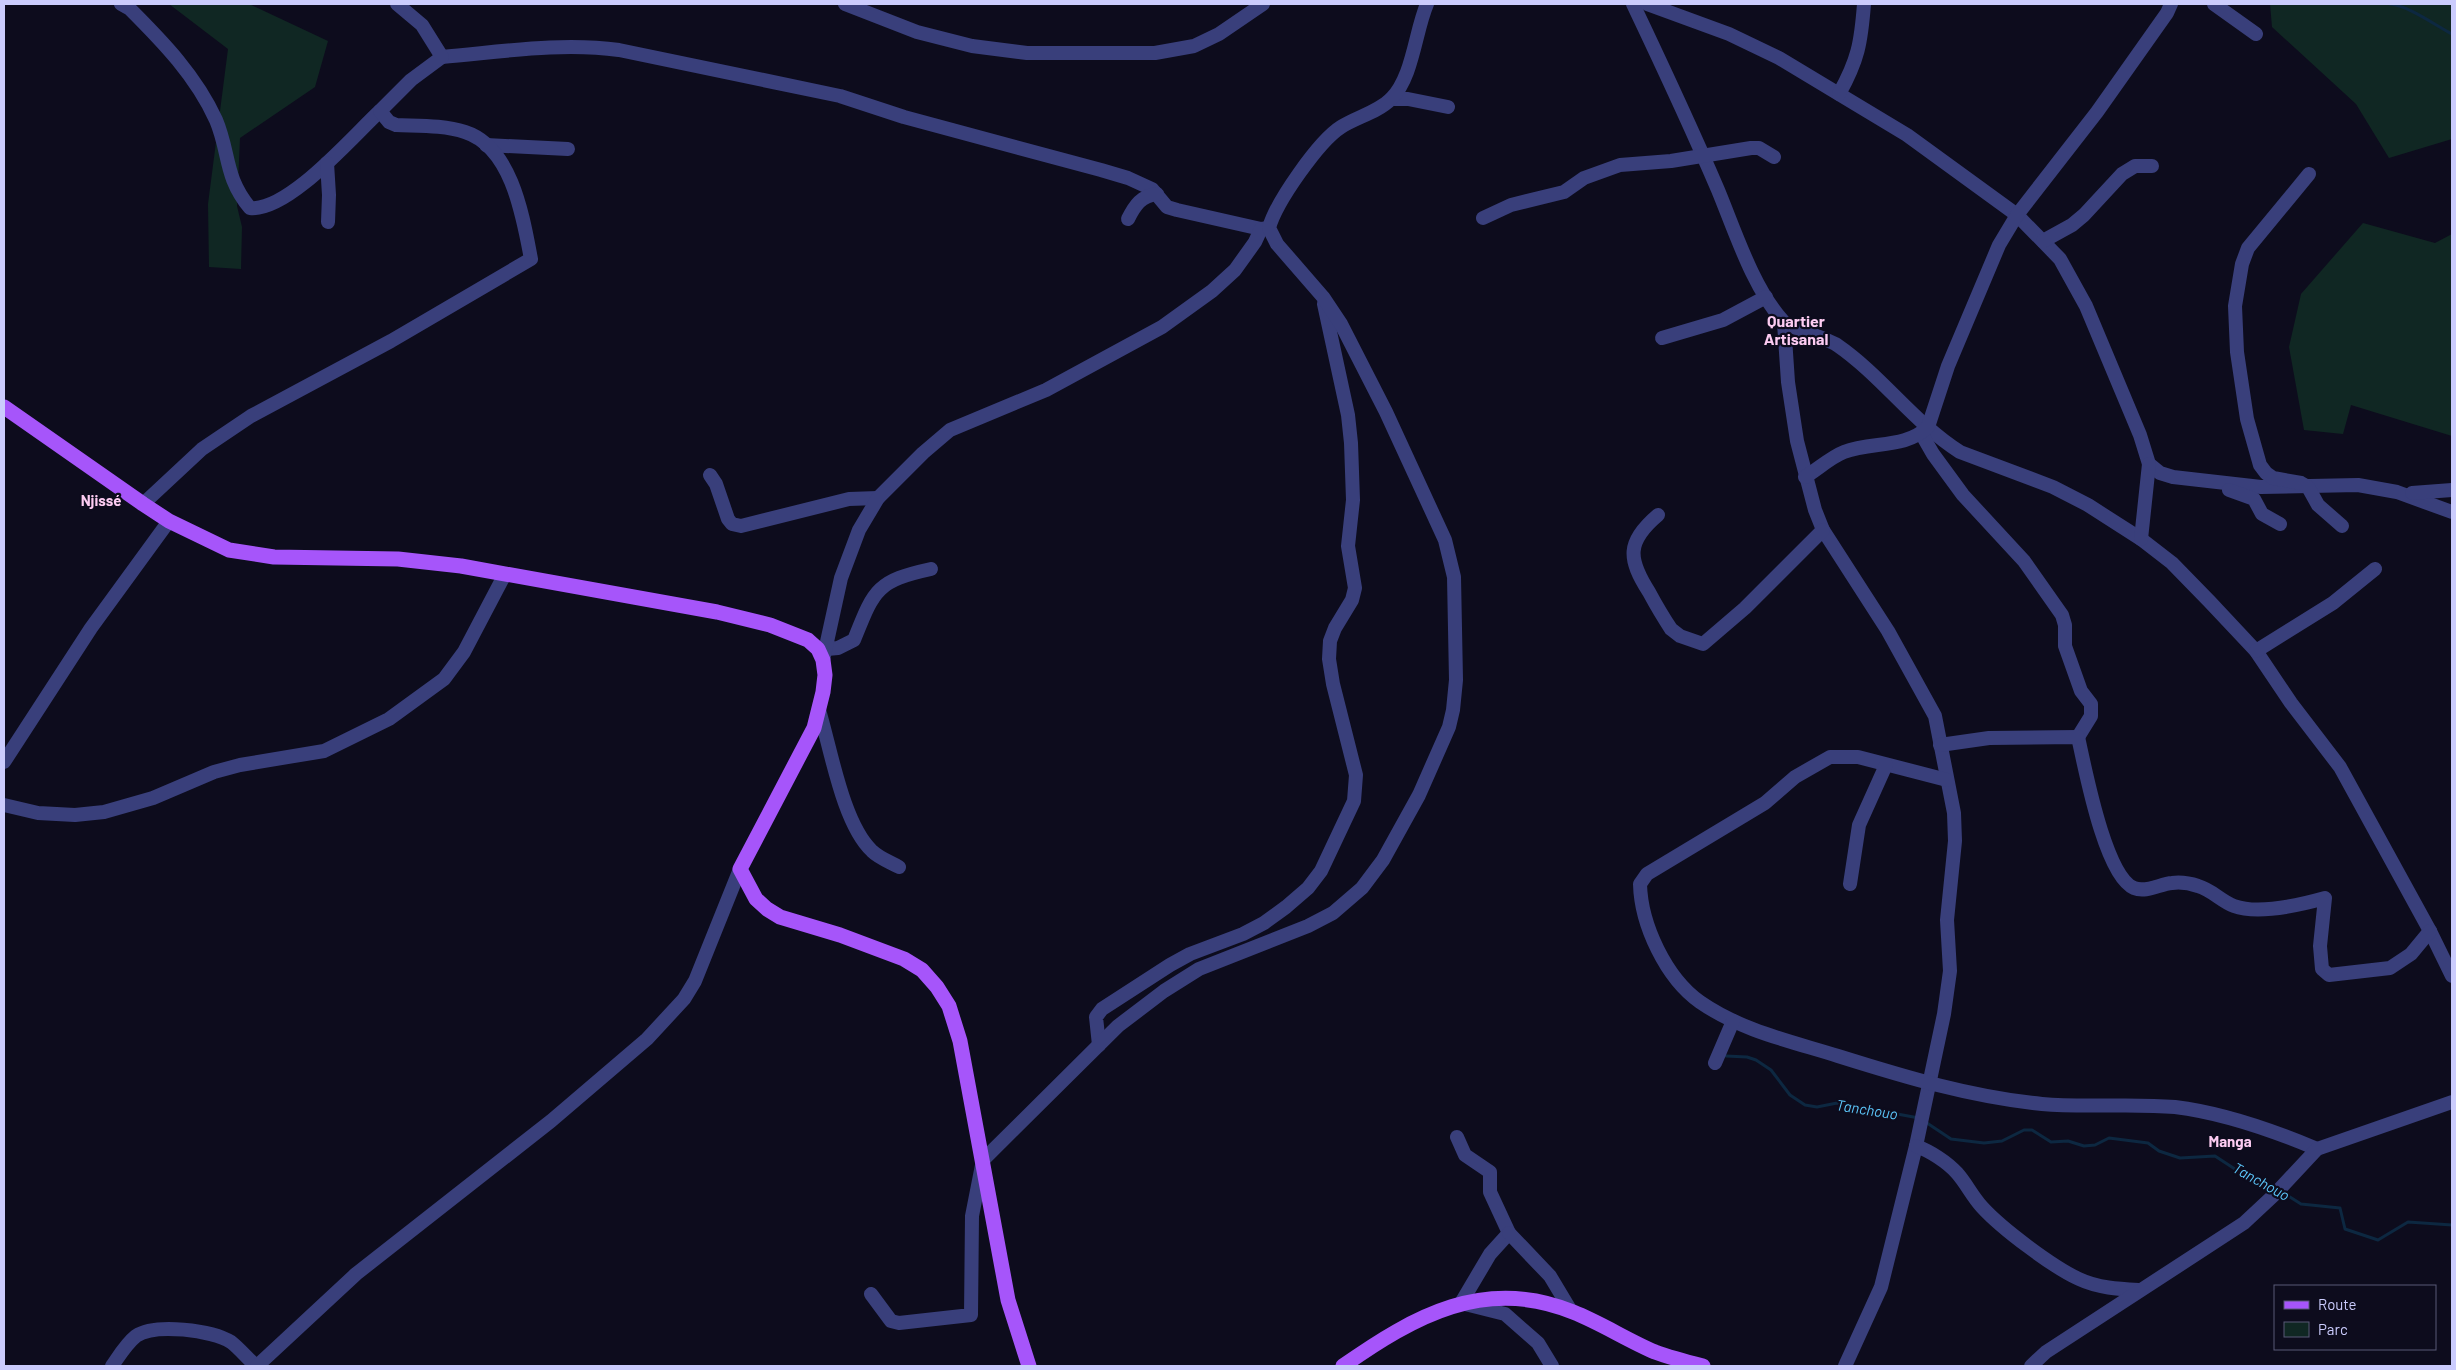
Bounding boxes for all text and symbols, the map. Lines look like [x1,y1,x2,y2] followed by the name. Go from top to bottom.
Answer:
[1764,311,1828,348] district label: Quartier Artisanal
[81,491,121,509] district label: Njissé
[1835,1095,1899,1123] water label: Tanchouo
[2208,1132,2252,1150] district label: Manga
[2230,1158,2293,1204] water label: Tanchouo
[2274,1285,2436,1350] legend
[2318,1295,2357,1313] text: Route
[2318,1320,2348,1338] text: Parc

